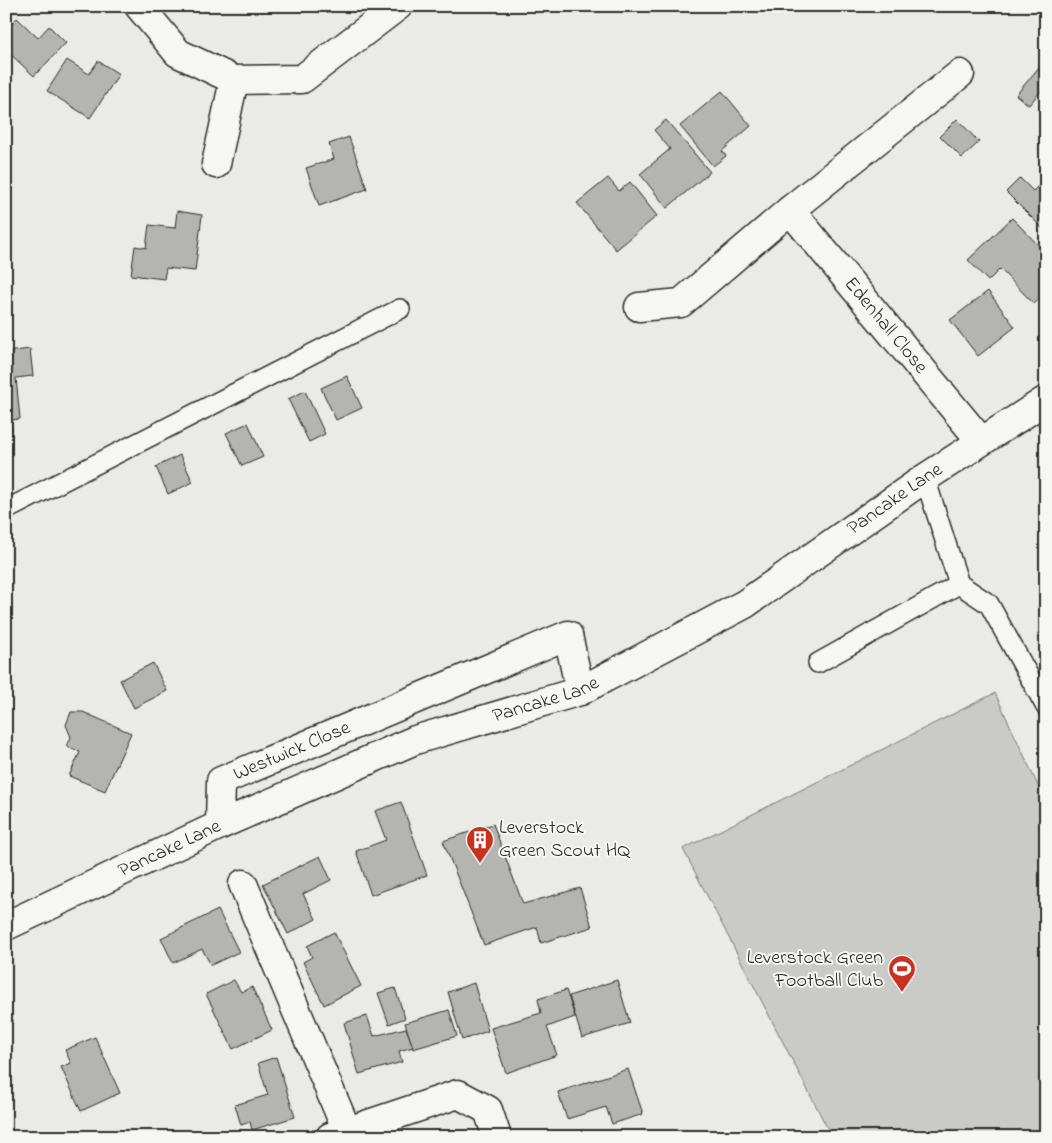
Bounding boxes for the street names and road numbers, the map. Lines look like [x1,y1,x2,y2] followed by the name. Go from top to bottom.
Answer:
[837,271,934,380] street label: Edenhall Close
[841,456,948,543] street label: Pancake Lane
[489,669,604,731] street label: Pancake Lane
[229,714,355,789] street label: Westwick Close
[113,812,226,885] street label: Pancake Lane

